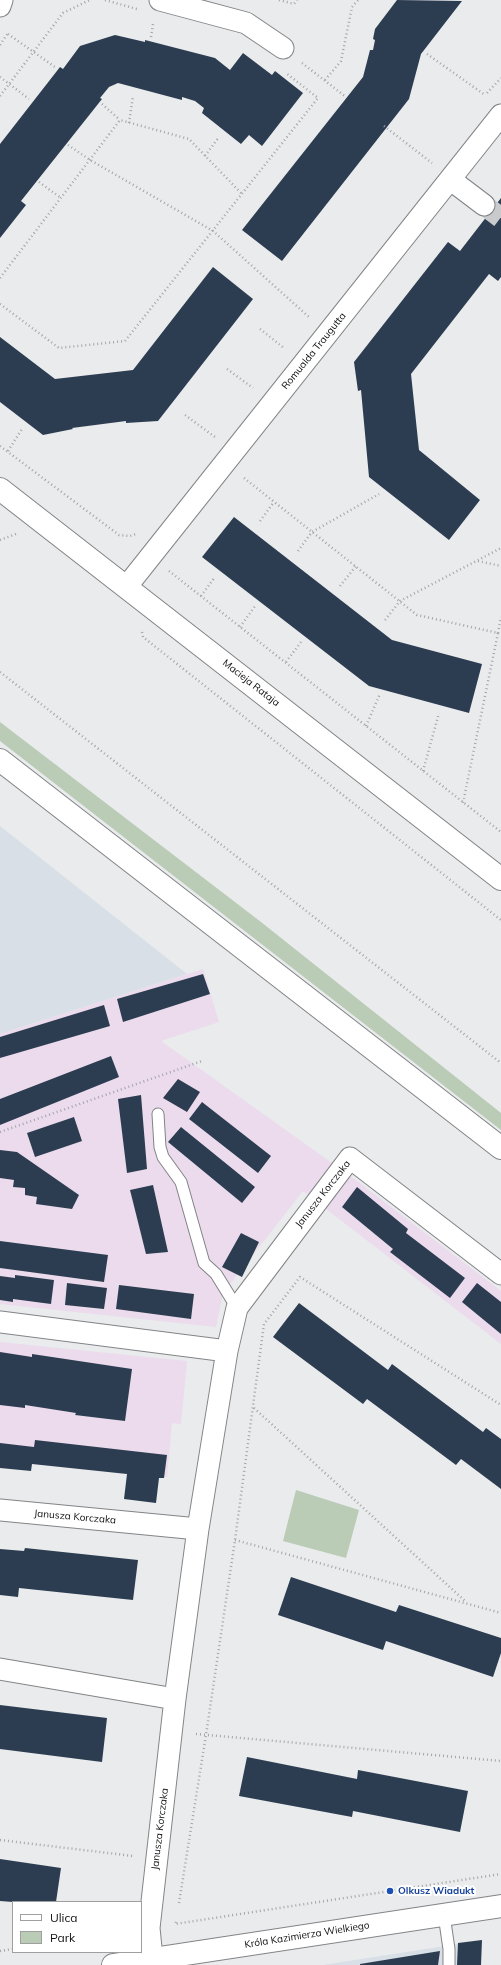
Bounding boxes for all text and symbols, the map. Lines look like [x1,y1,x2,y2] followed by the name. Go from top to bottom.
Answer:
[279,310,349,392] street label: Romualda Traugutta
[220,657,282,709] street label: Macieja Rataja
[293,1158,353,1230] street label: Janusza Korczaka
[33,1507,117,1527] street label: Janusza Korczaka
[149,1787,171,1871] street label: Janusza Korczaka
[398,1885,474,1897] place label: Olkusz Wiadukt
[385,1886,395,1896] marker: Olkusz Wiadukt
[12,1901,142,1953] legend
[50,1910,78,1925] text: Ulica
[244,1919,370,1951] street label: Króla Kazimierza Wielkiego
[50,1930,75,1945] text: Park

